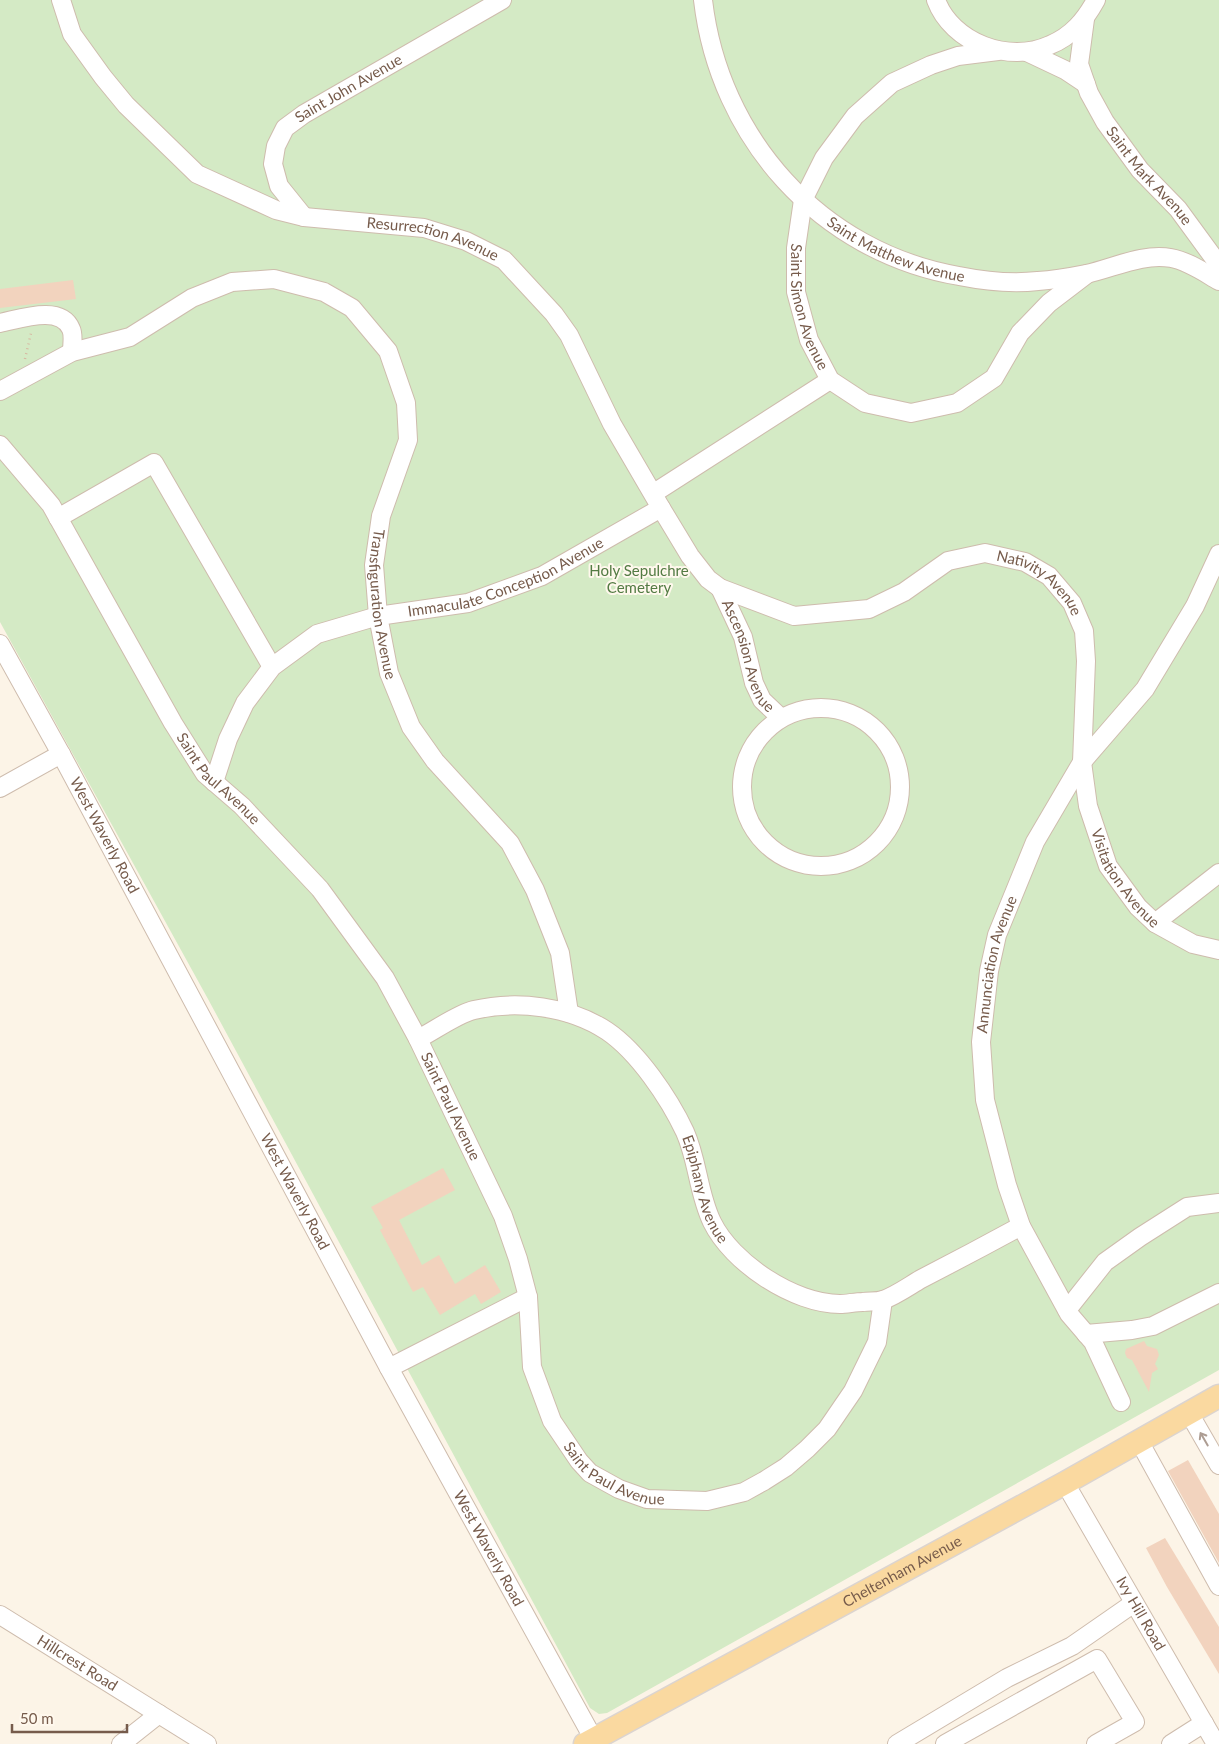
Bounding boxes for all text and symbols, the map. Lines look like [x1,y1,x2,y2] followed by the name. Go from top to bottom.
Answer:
[291,50,405,126] street label: Saint John Avenue
[1103,122,1197,228] street label: Saint Mark Avenue
[824,212,966,285] street label: Saint Matthew Avenue
[366,213,502,264] street label: Resurrection Avenue
[788,243,833,373] street label: Saint Simon Avenue
[366,528,401,682] street label: Transfiguration Avenue
[406,533,606,620] street label: Immaculate Conception Avenue
[995,546,1086,618] street label: Nativity Avenue
[589,561,689,596] park label: Holy Sepulchre Cemetery
[719,596,779,715] street label: Ascension Avenue
[173,729,265,828] street label: Saint Paul Avenue
[67,774,144,896] street label: West Waverly Road
[1088,826,1164,931] street label: Visitation Avenue
[972,893,1020,1034] street label: Annunciation Avenue
[418,1049,485,1163] street label: Saint Paul Avenue
[257,1130,334,1252] street label: West Waverly Road
[679,1132,733,1246] street label: Epiphany Avenue
[1199,1432,1209,1447] one-way arrow
[561,1438,665,1508] street label: Saint Paul Avenue
[450,1487,528,1609] street label: West Waverly Road
[839,1531,964,1610] street label: Cheltenham Avenue
[1113,1573,1170,1653] street label: Ivy Hill Road
[34,1630,121,1694] street label: Hillcrest Road
[12,1702,128,1734] scale bar
[20,1709,54,1727] text: 50 m

